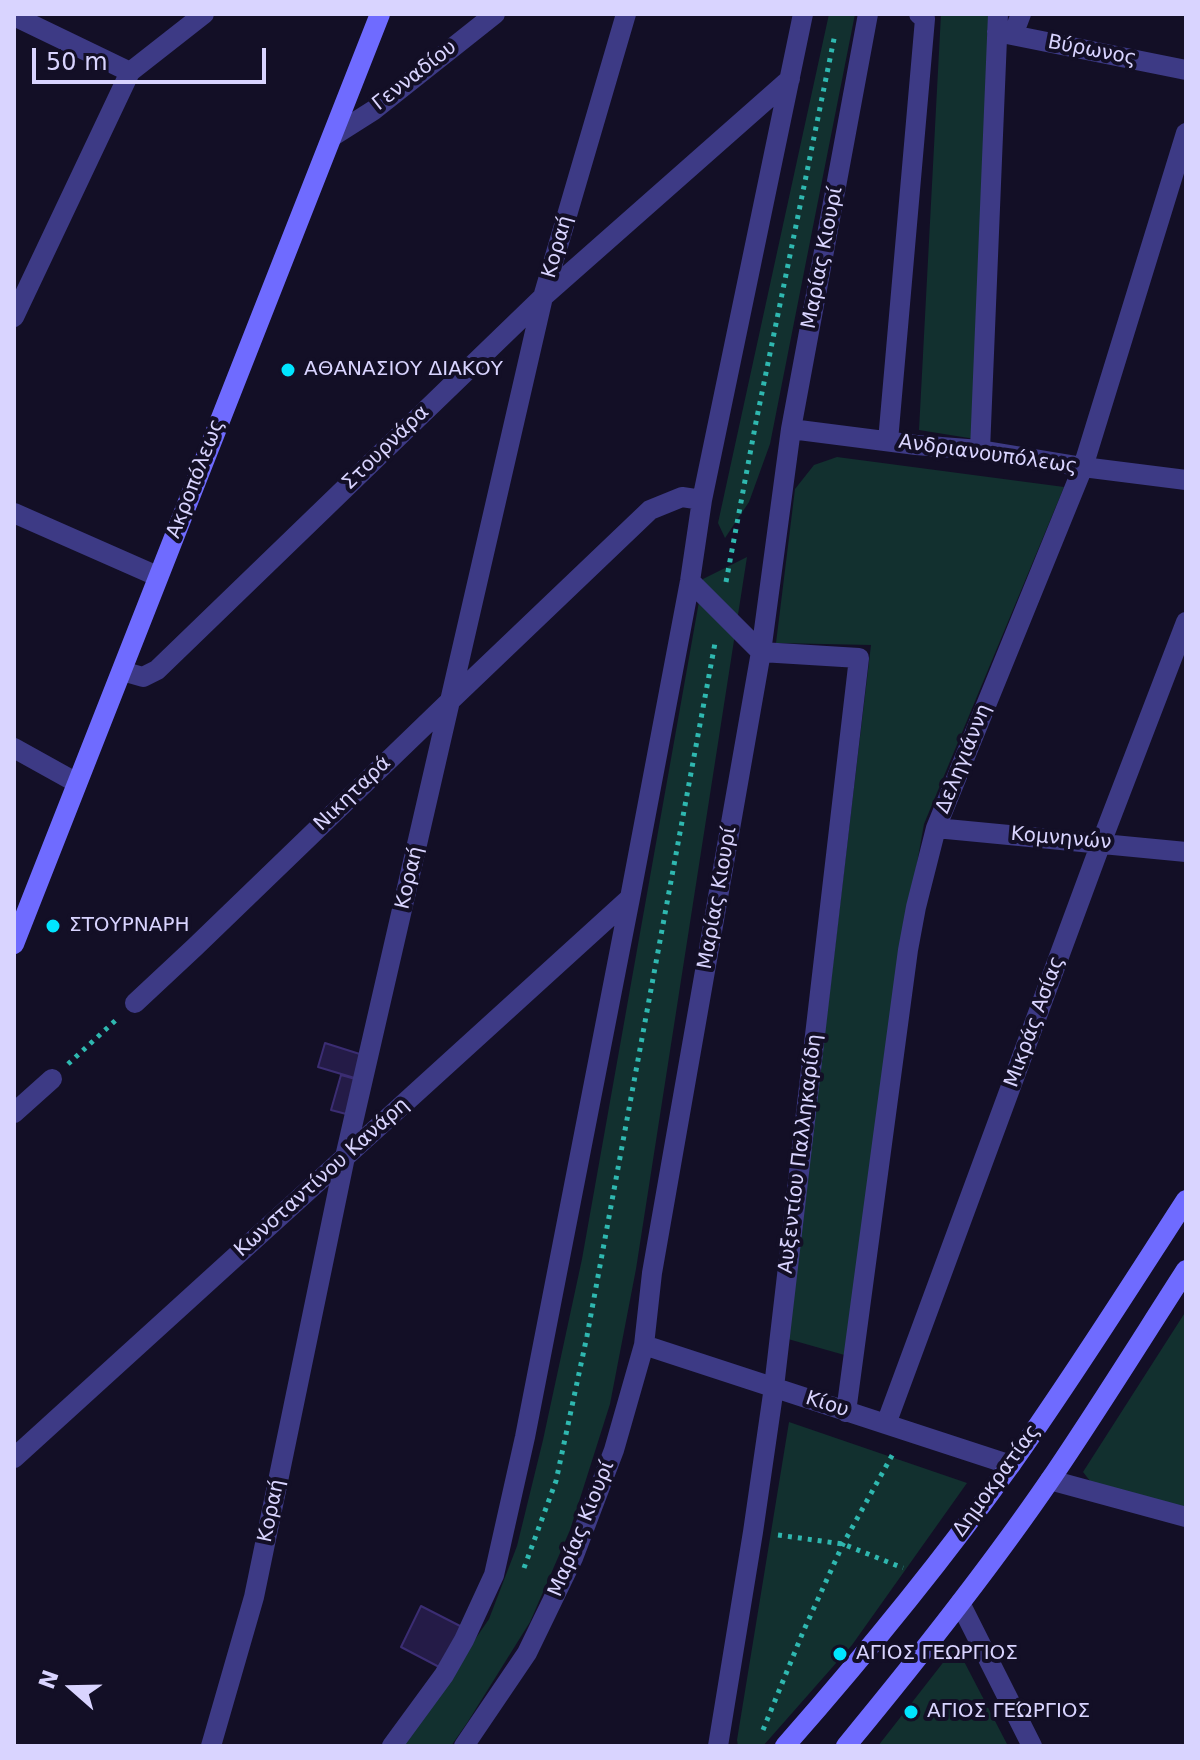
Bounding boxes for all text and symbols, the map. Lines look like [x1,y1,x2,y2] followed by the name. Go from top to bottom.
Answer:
[1046,31,1138,71] street label: Βύρωνος
[36,32,270,82] scale bar
[368,36,462,116] street label: Γενναδίου
[46,48,108,76] text: 50 m
[797,185,849,331] street label: Μαρίας Κιουρί
[538,213,578,281] street label: Κοραή
[304,358,503,382] place label: ΑΘΑΝΑΣΙΟΥ ΔΙΑΚΟΥ
[279,361,297,379] marker: ΑΘΑΝΑΣΙΟΥ ΔΙΑΚΟΥ
[338,401,434,495] street label: Στουρνάρα
[162,416,230,542] street label: Ακροπόλεως
[897,431,1079,479] street label: Ανδριανουπόλεως
[931,701,997,817] street label: Δεληγιάννη
[310,752,396,836] street label: Νικηταρά
[1010,823,1112,855] street label: Κομνηνών
[694,825,742,971] street label: Μαρίας Κιουρί
[391,844,429,912] street label: Κοραή
[69,914,190,938] place label: ΣΤΟΥΡΝΑΡΗ
[44,917,62,935] marker: ΣΤΟΥΡΝΑΡΗ
[1000,953,1070,1091] street label: Μικράς Ασίας
[774,1033,828,1275] street label: Αυξεντίου Παλληκαρίδη
[230,1093,414,1263] street label: Κωνσταντίνου Κανάρη
[803,1387,851,1423] street label: Κίου
[948,1420,1046,1542] street label: Δημοκρατίας
[544,1458,620,1600] street label: Μαρίας Κιουρί
[254,1477,290,1545] street label: Κοραή
[856,1642,1018,1666] place label: ΑΓΙΟΣ ΓΕΩΡΓΙΟΣ
[831,1645,849,1663] marker: ΑΓΙΟΣ ΓΕΩΡΓΙΟΣ
[32,1648,112,1728] north arrow
[34,1667,64,1693] text: N
[927,1700,1090,1724] place label: ΑΓΙΟΣ ΓΕΏΡΓΙΟΣ
[902,1703,920,1721] marker: ΑΓΙΟΣ ΓΕΏΡΓΙΟΣ

